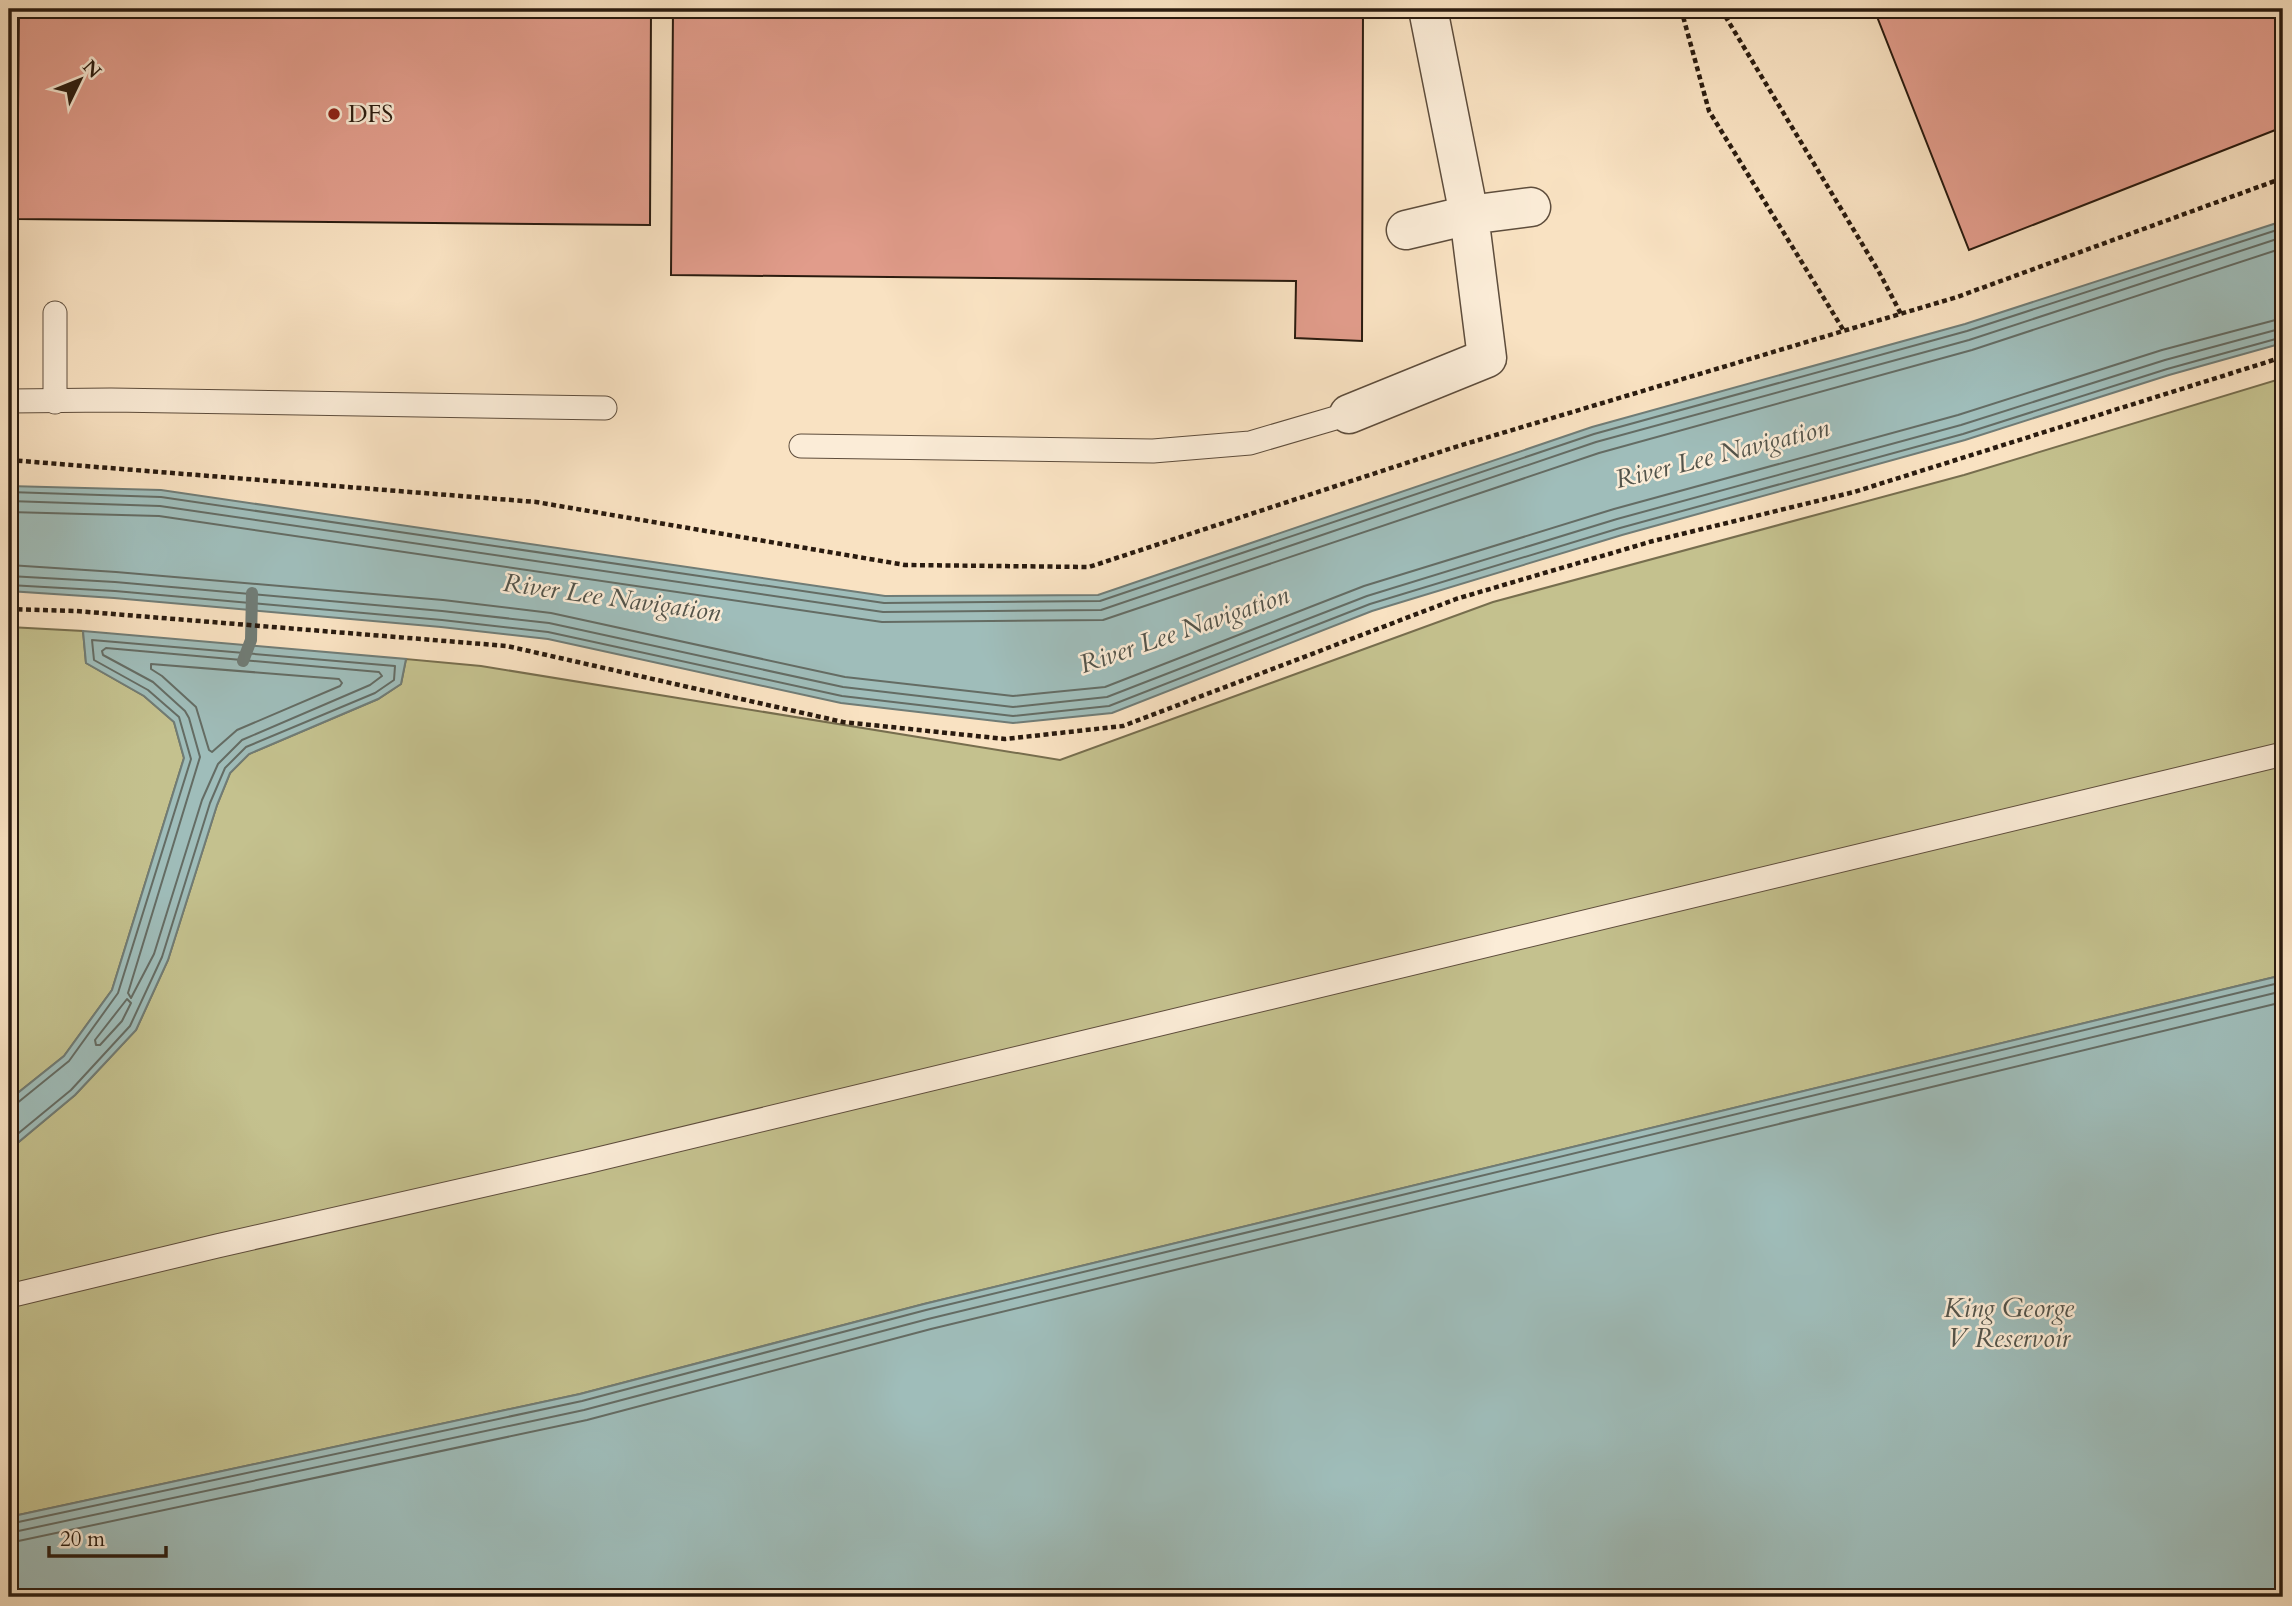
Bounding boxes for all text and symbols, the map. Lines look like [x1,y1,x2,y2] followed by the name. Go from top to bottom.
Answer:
[46,46,116,116] north arrow
[77,54,107,84] text: N
[348,98,393,131] place label: DFS
[326,106,342,122] marker: DFS
[1612,410,1833,497] water label: River Lee Navigation
[501,565,723,630] water label: River Lee Navigation
[1075,577,1294,682] water label: River Lee Navigation
[1944,1291,2075,1356] water label: King George V Reservoir
[49,1515,166,1559] scale bar
[60,1525,105,1554] text: 20 m

